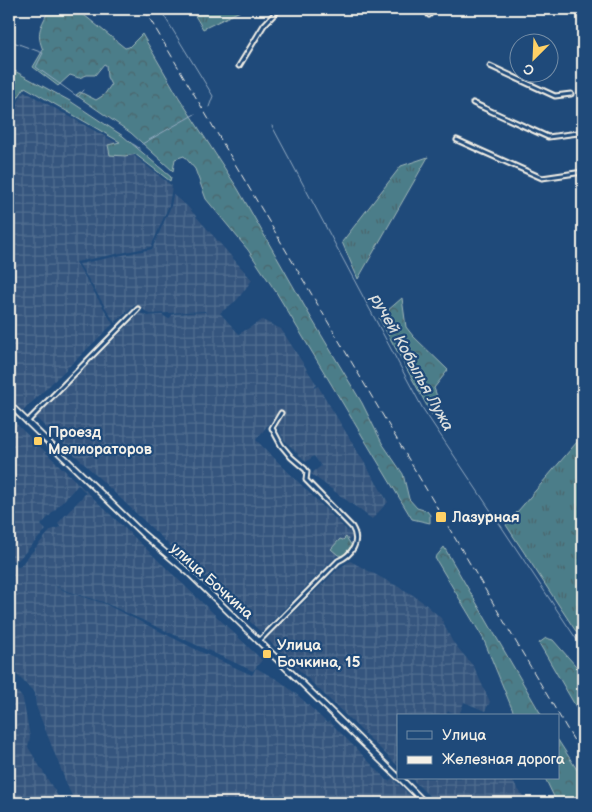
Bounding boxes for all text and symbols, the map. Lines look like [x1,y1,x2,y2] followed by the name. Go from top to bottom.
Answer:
[510,32,560,82] north arrow
[521,60,537,79] text: С
[365,290,457,435] water label: ручей Кобылья Лужа
[48,423,152,459] place label: Проезд Мелиораторов
[32,435,44,447] marker: Проезд Мелиораторов
[451,508,520,527] place label: Лазурная
[434,510,448,524] marker: Лазурная
[166,539,257,624] street label: улица Бочкина
[277,636,361,672] place label: Улица Бочкина, 15
[261,648,273,660] marker: Улица Бочкина, 15
[397,714,560,780] legend
[442,726,487,745] text: Улица
[442,750,565,769] text: Железная дорога

